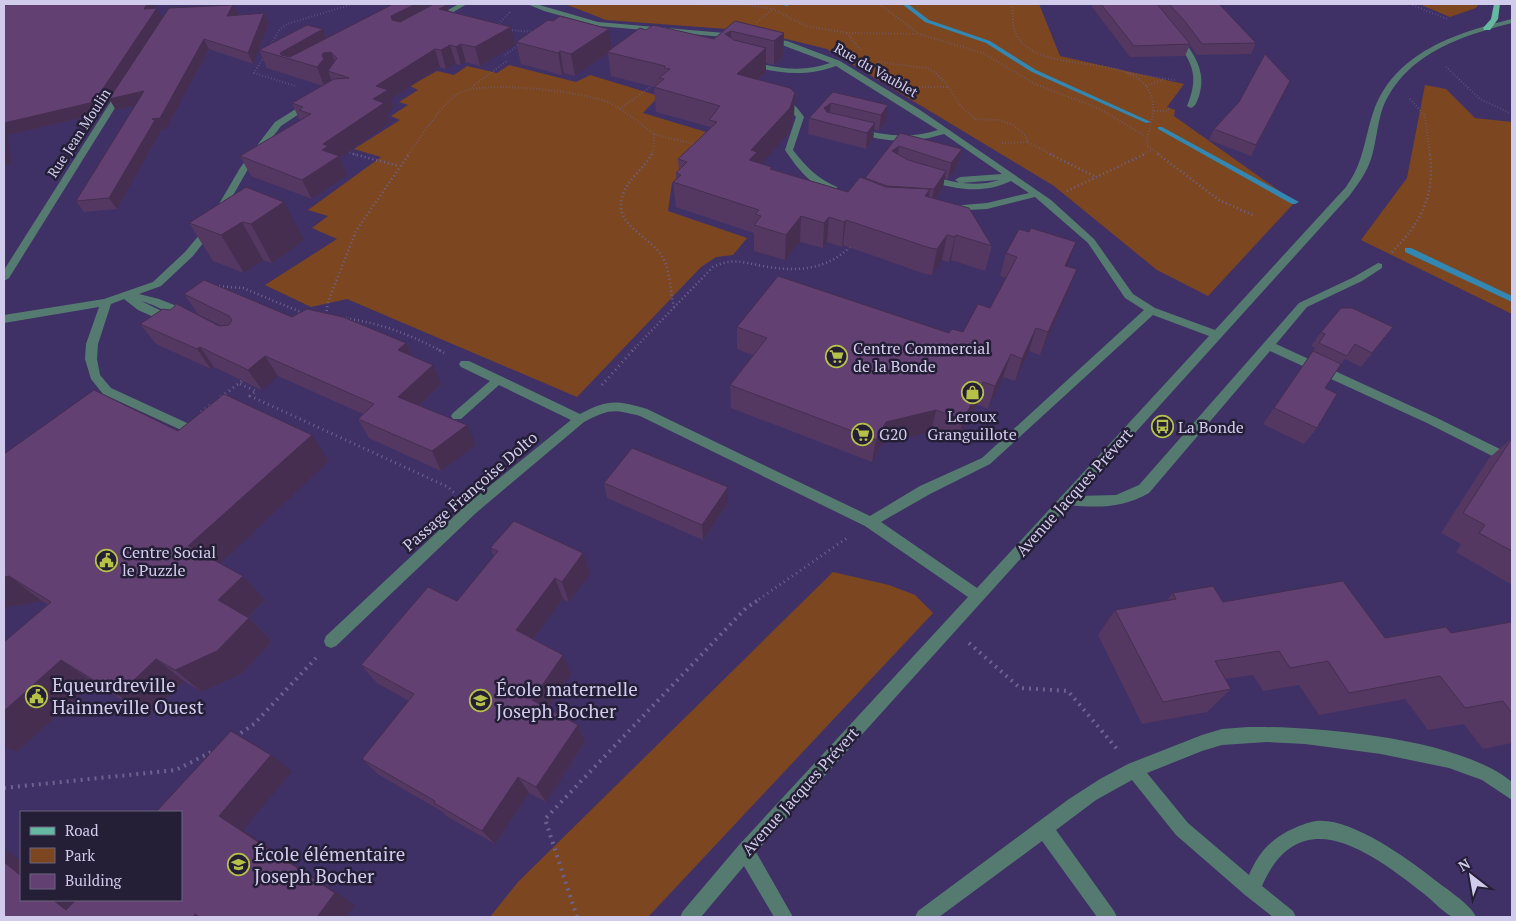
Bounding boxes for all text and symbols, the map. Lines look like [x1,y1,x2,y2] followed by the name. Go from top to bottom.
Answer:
[831,38,922,102] street label: Rue du Vaublet
[43,84,115,181] street label: Rue Jean Moulin
[853,337,990,377] place label: Centre Commercial de la Bonde
[825,345,849,369] supermarket icon: Centre Commercial de la Bonde
[960,380,984,404] shop icon: Leroux Granguillote
[927,405,1017,445] place label: Leroux Granguillote
[1150,415,1174,439] bus stop icon: La Bonde
[1178,416,1244,438] place label: La Bonde
[851,422,875,446] supermarket icon: G20
[879,423,907,445] place label: G20
[1011,423,1137,561] street label: Avenue Jacques Prévert
[398,426,542,556] street label: Passage Françoise Dolto
[122,541,216,581] place label: Centre Social le Puzzle
[94,549,118,573] public building icon: Centre Social le Puzzle
[52,672,204,719] place label: Equeurdreville Hainneville Ouest
[496,676,638,723] place label: École maternelle Joseph Bocher
[24,684,48,708] public building icon: Equeurdreville Hainneville Ouest
[468,688,492,712] school or university icon: École maternelle Joseph Bocher
[737,722,863,860] street label: Avenue Jacques Prévert
[20,811,182,901] legend
[65,820,98,840] text: Road
[254,841,405,888] place label: École élémentaire Joseph Bocher
[65,845,95,865] text: Park
[1446,851,1496,901] north arrow
[226,853,250,877] school or university icon: École élémentaire Joseph Bocher
[1455,853,1474,875] text: N
[65,870,123,890] text: Building

